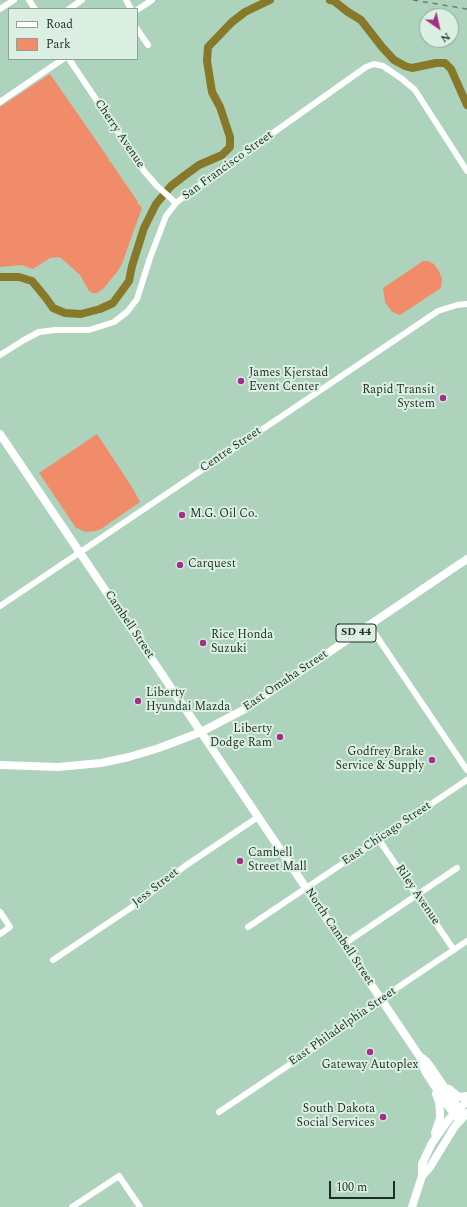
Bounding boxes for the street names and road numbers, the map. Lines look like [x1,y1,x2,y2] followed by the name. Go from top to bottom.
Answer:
[91,97,147,171] street label: Cherry Avenue
[180,128,276,204] street label: San Francisco Street
[198,424,264,476] street label: Centre Street
[101,588,157,662] street label: Cambell Street
[336,624,376,642] road number: SD 44
[241,647,331,715] street label: East Omaha Street
[340,799,434,869] street label: East Chicago Street
[392,862,442,928] street label: Riley Avenue
[130,865,182,911] street label: Jess Street
[301,886,377,988] street label: North Cambell Street
[287,985,399,1069] street label: East Philadelphia Street

